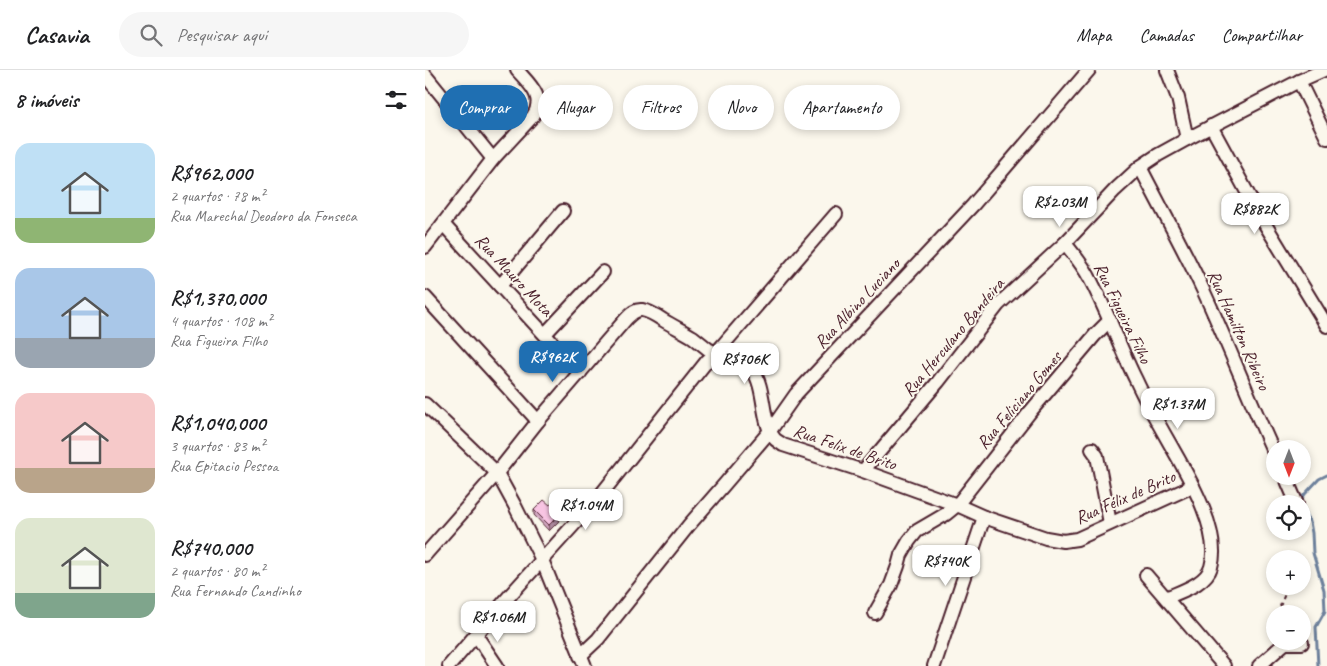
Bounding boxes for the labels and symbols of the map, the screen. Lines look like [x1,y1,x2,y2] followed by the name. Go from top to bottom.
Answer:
[1014,186,1106,228] pin: R$2.03M
[1214,192,1296,235] pin: R$882K
[470,229,559,322] street label: Rua Mauro Mota
[809,252,906,353] street label: Rua Albino Luciano
[1089,259,1158,368] street label: Rua Figueira Filho
[1203,267,1276,395] street label: Rua Hamilton Ribeiro
[897,272,1010,401] street label: Rua Herculano Bandeira
[512,340,594,383] pin: R$962K
[704,342,786,385] pin: R$706K
[972,345,1068,453] street label: Rua Feliciano Gomes
[1132,388,1224,430] pin: R$1.37M
[791,419,901,475] street label: Rua Felix de Brito
[1266,440,1311,485] north arrow
[1071,464,1180,529] street label: Rua Félix de Brito
[540,488,632,531] pin: R$1.04M
[905,544,987,587] pin: R$740K
[452,600,544,643] pin: R$1.06M

